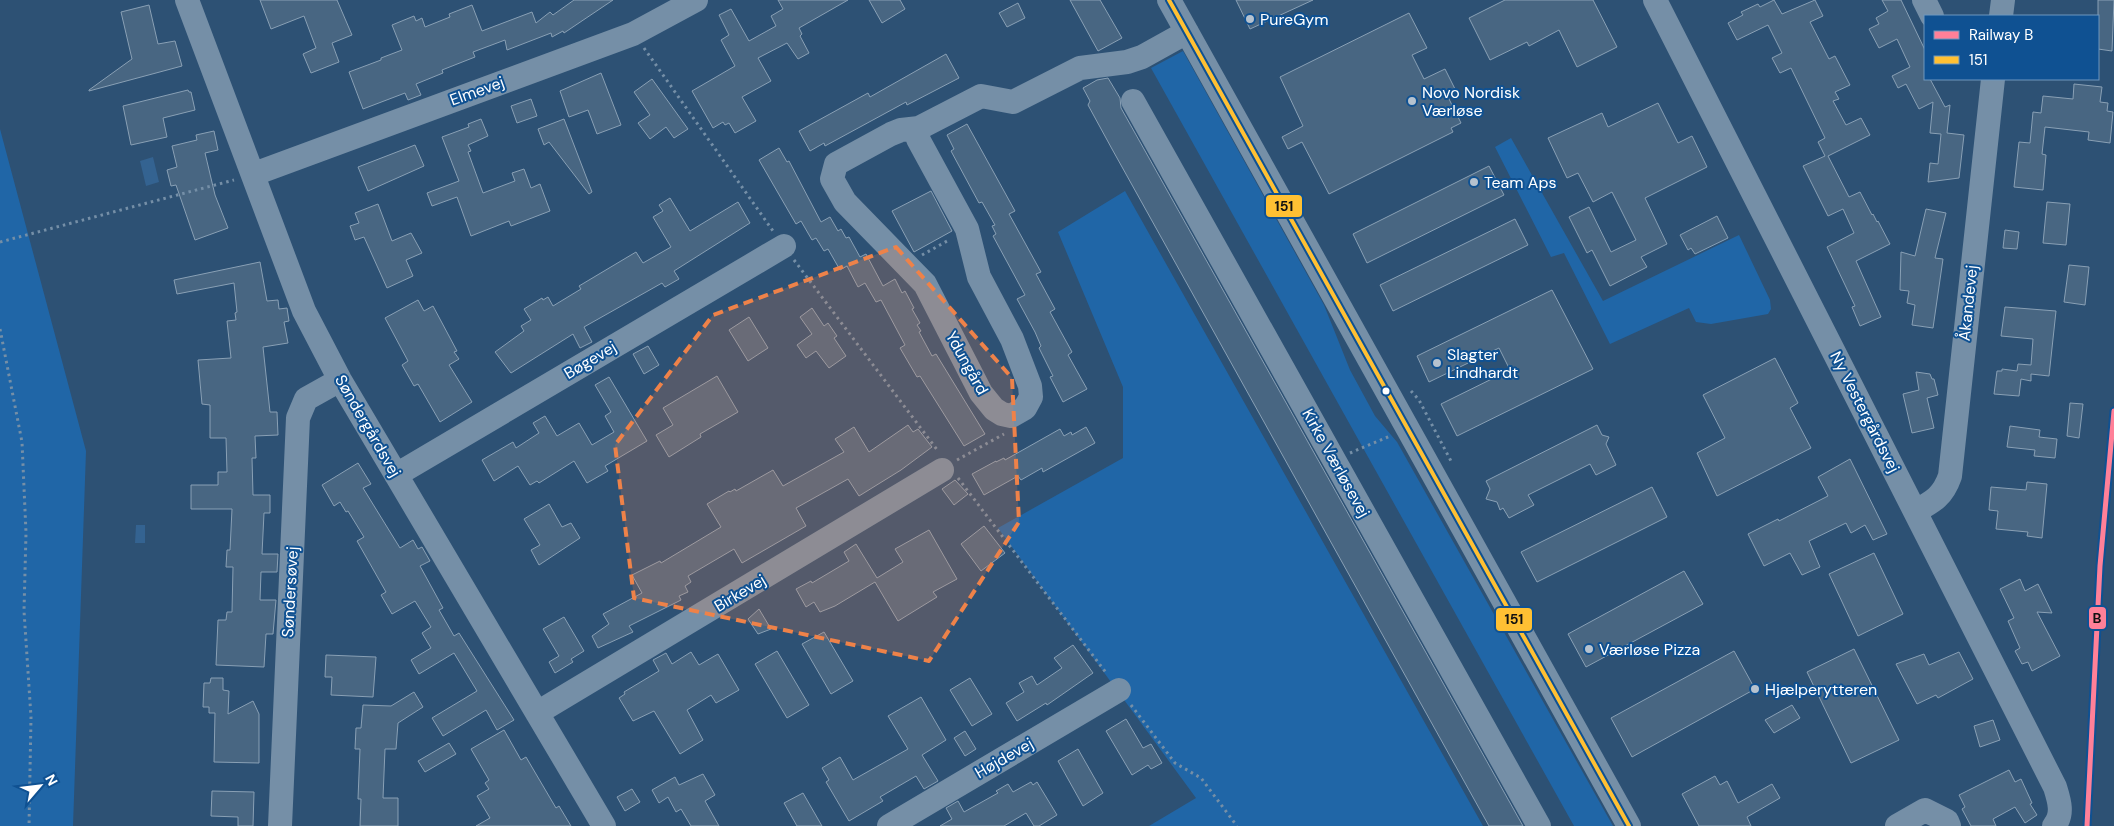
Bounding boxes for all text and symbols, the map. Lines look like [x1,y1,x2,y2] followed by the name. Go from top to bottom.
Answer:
[1260,9,1328,30] place label: PureGym
[1244,13,1256,25] marker: PureGym
[1924,15,2099,80] legend
[1969,25,2033,45] text: Railway B
[1969,50,1988,70] text: 151
[447,71,507,111] street label: Elmevej
[1422,82,1520,121] place label: Novo Nordisk Værløse
[1406,95,1418,107] marker: Novo Nordisk Værløse
[1484,172,1557,193] place label: Team Aps
[1468,176,1480,188] marker: Team Aps
[1265,194,1303,218] line badge: 151
[1275,197,1293,215] text: 151
[1954,264,1982,342] street label: Åkandevej
[941,327,993,399] street label: Ydungård
[560,336,620,384] street label: Bøgevej
[1447,344,1518,383] place label: Slagter Lindhardt
[1825,348,1905,476] street label: Ny Vestergårdsvej
[1431,357,1443,369] marker: Slagter Lindhardt
[330,371,406,481] street label: Søndergårdsvej
[1381,386,1391,396] unlabelled marker
[1297,405,1375,521] street label: Kirke Værløsevej
[277,546,303,638] street label: Søndersøvej
[710,569,770,617] street label: Birkevej
[2088,606,2107,630] line badge: B
[1495,607,1533,632] line badge: 151
[2093,609,2102,627] text: B
[1505,610,1523,628] text: 151
[1599,639,1700,660] place label: Værløse Pizza
[1583,643,1595,655] marker: Værløse Pizza
[1765,679,1877,700] place label: Hjælperytteren
[1749,683,1761,695] marker: Hjælperytteren
[971,733,1037,783] street label: Højdevej
[15,761,65,811] north arrow
[41,771,62,789] text: N

